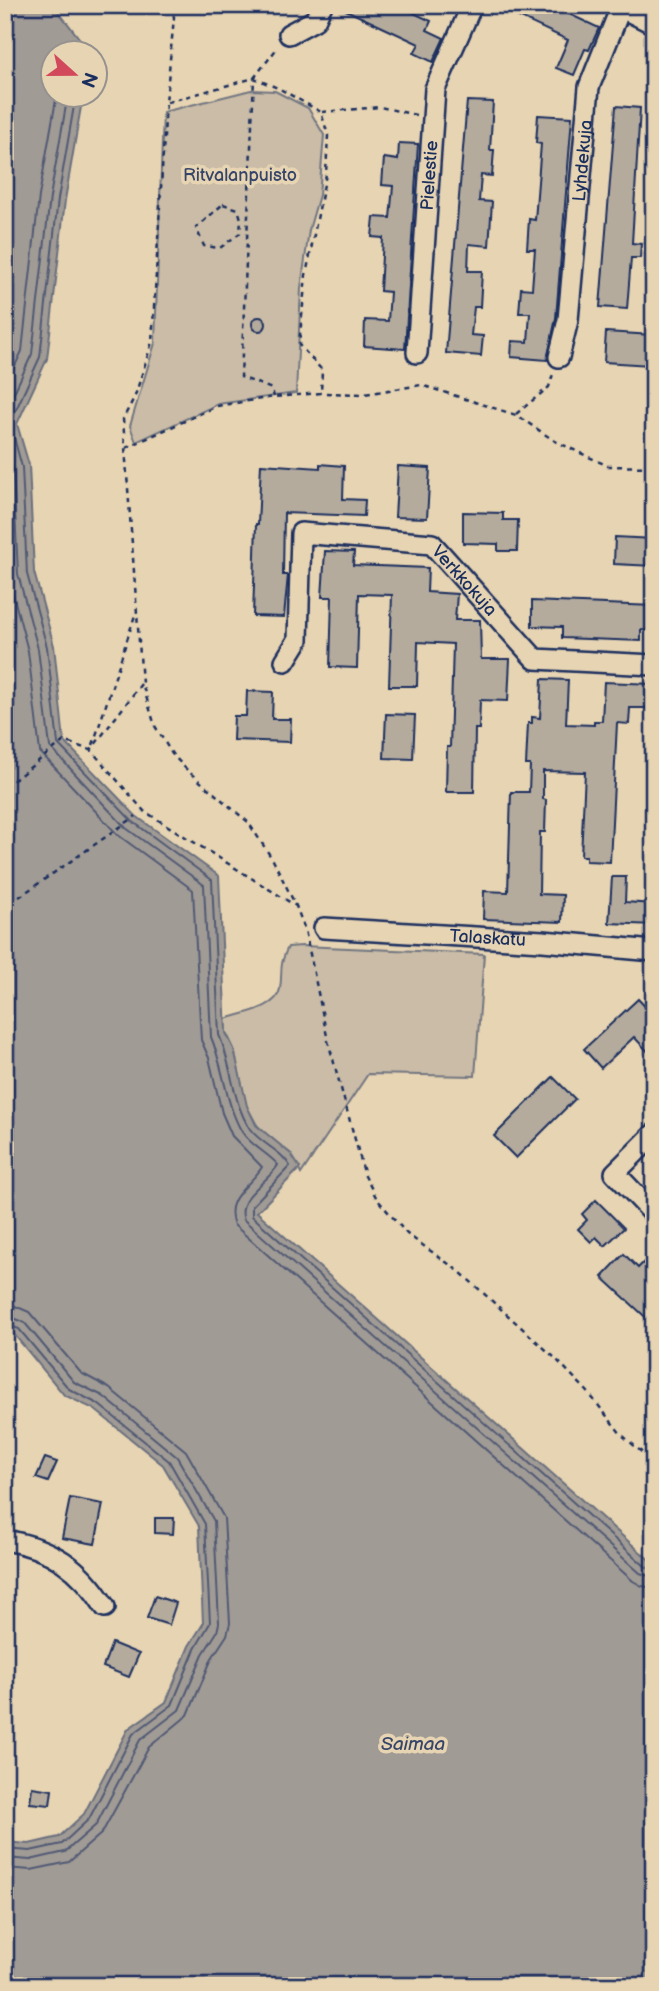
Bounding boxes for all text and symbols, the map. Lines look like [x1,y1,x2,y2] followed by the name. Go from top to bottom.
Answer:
[38,38,108,108] north arrow
[75,69,102,90] text: N
[568,119,596,203] street label: Lyhdekuja
[416,139,442,211] street label: Pielestie
[183,165,297,186] park label: Ritvalanpuisto
[427,541,502,620] street label: Verkkokuja
[449,925,526,950] street label: Talaskatu
[381,1733,445,1756] water label: Saimaa

